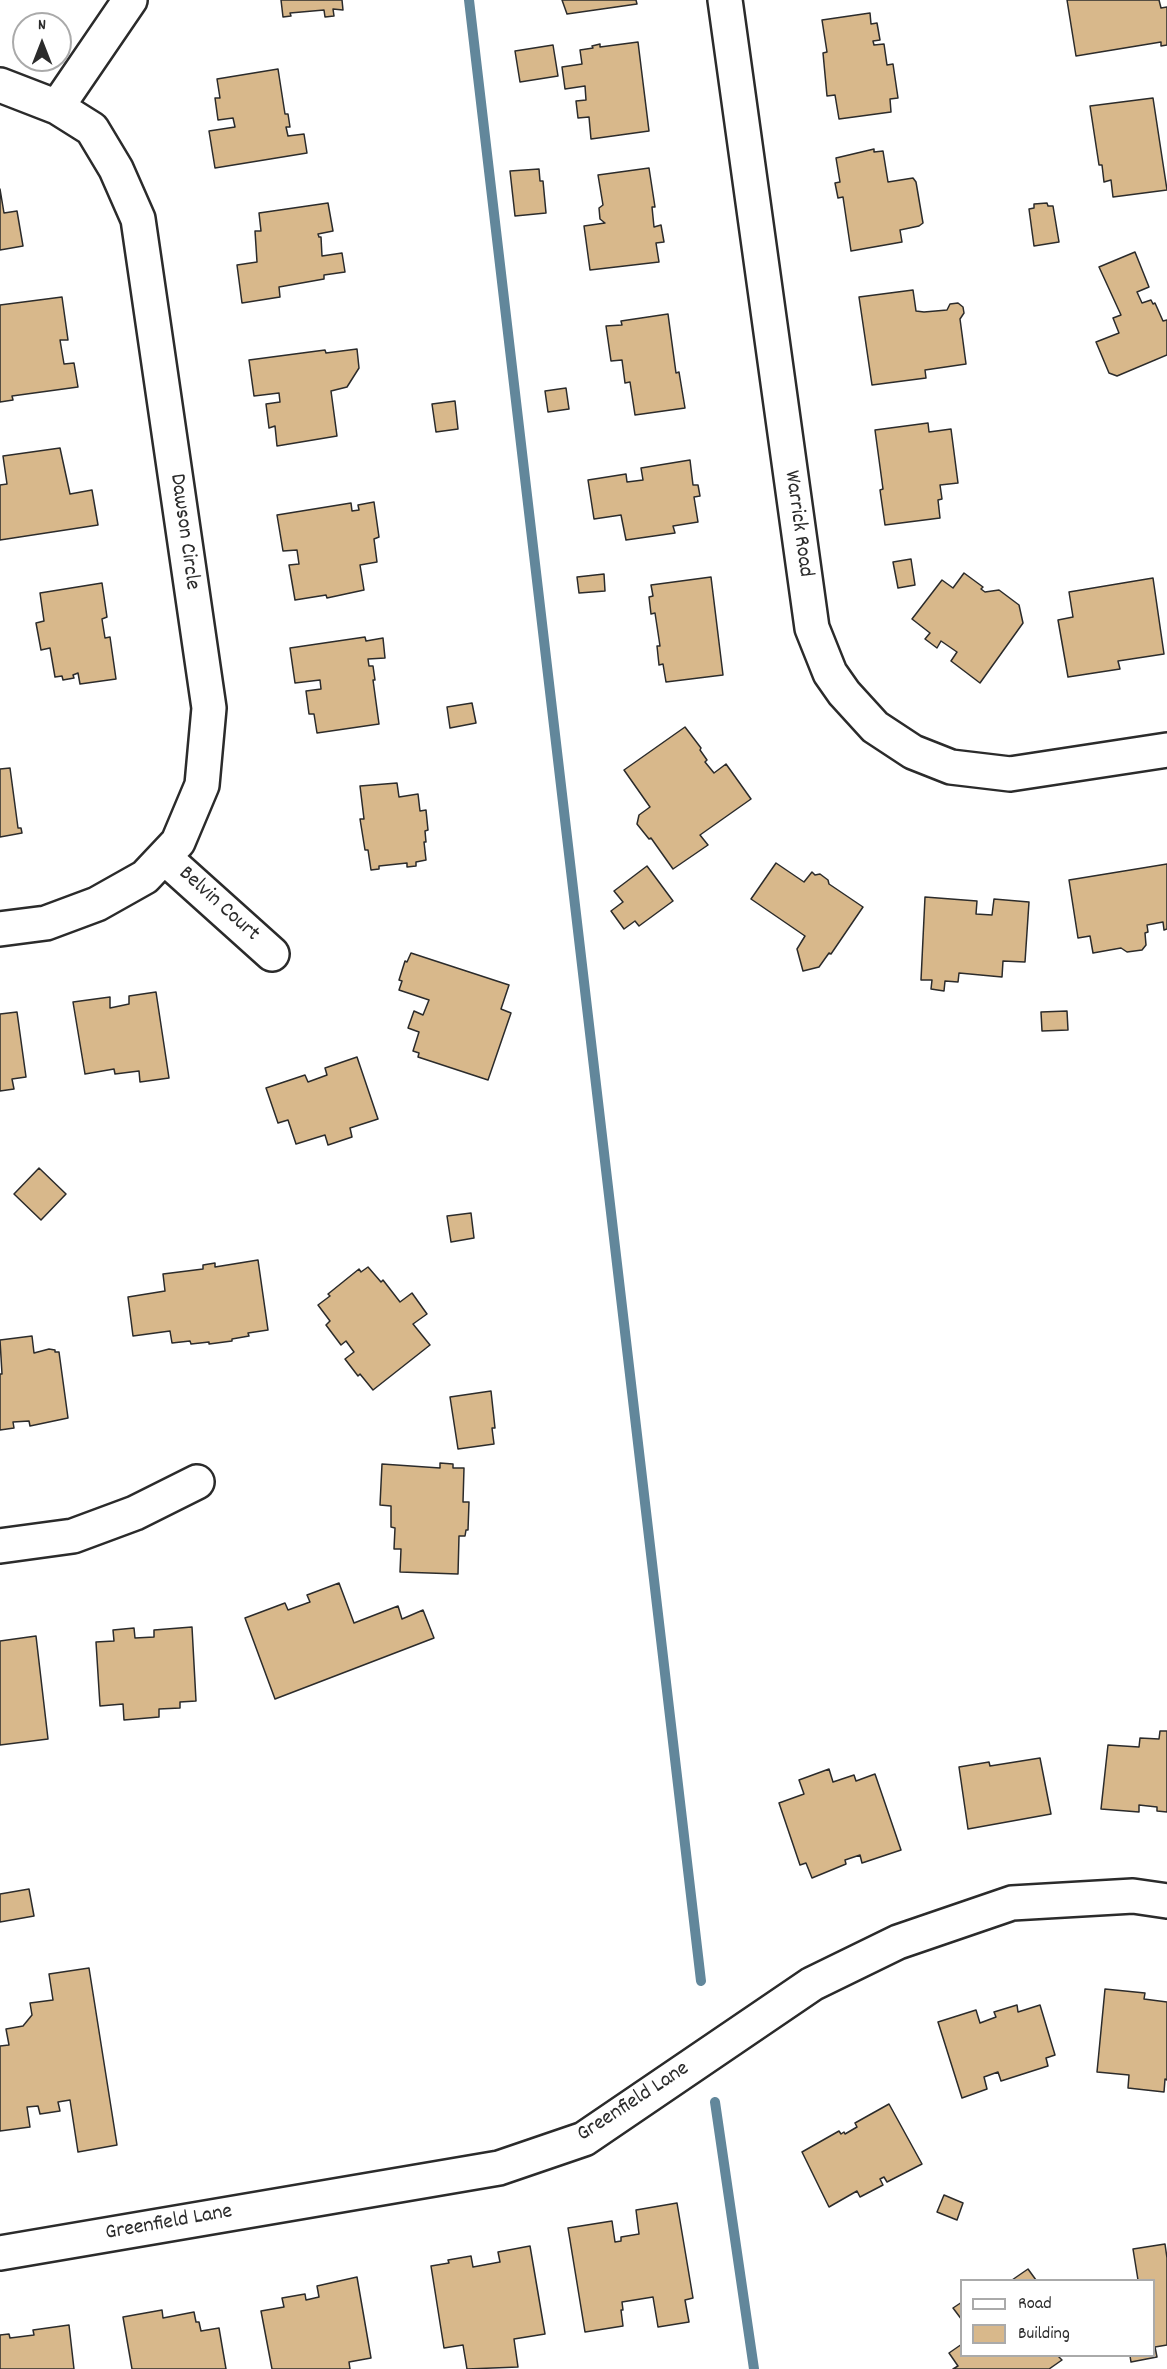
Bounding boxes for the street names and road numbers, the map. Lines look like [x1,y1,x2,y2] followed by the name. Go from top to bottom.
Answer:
[776,469,818,579] street label: Warrick Road
[162,472,204,592] street label: Dawson Circle
[172,862,264,948] street label: Belvin Court
[573,2057,695,2149] street label: Greenfield Lane
[103,2200,235,2248] street label: Greenfield Lane

